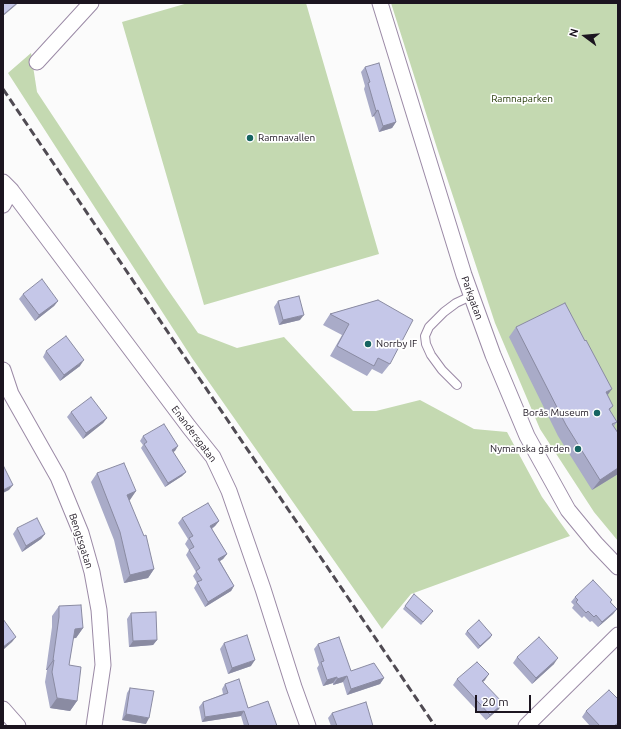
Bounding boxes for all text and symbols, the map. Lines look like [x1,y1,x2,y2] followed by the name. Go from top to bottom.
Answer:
[565,16,605,56] north arrow
[567,27,580,38] text: N
[491,93,553,105] park label: Ramnaparken
[258,132,315,144] place label: Ramnavallen
[245,133,255,143] marker: Ramnavallen
[459,275,485,321] street label: Parkgatan
[376,338,417,350] place label: Norrby IF
[363,339,373,349] marker: Norrby IF
[169,404,219,464] street label: Enandersgatan
[523,407,589,419] place label: Borås Museum
[592,408,602,418] marker: Borås Museum
[490,443,570,455] place label: Nymanska gården
[573,444,583,454] marker: Nymanska gården
[66,512,96,570] street label: Bengtsgatan
[477,687,533,713] scale bar
[482,695,509,708] text: 20 m

